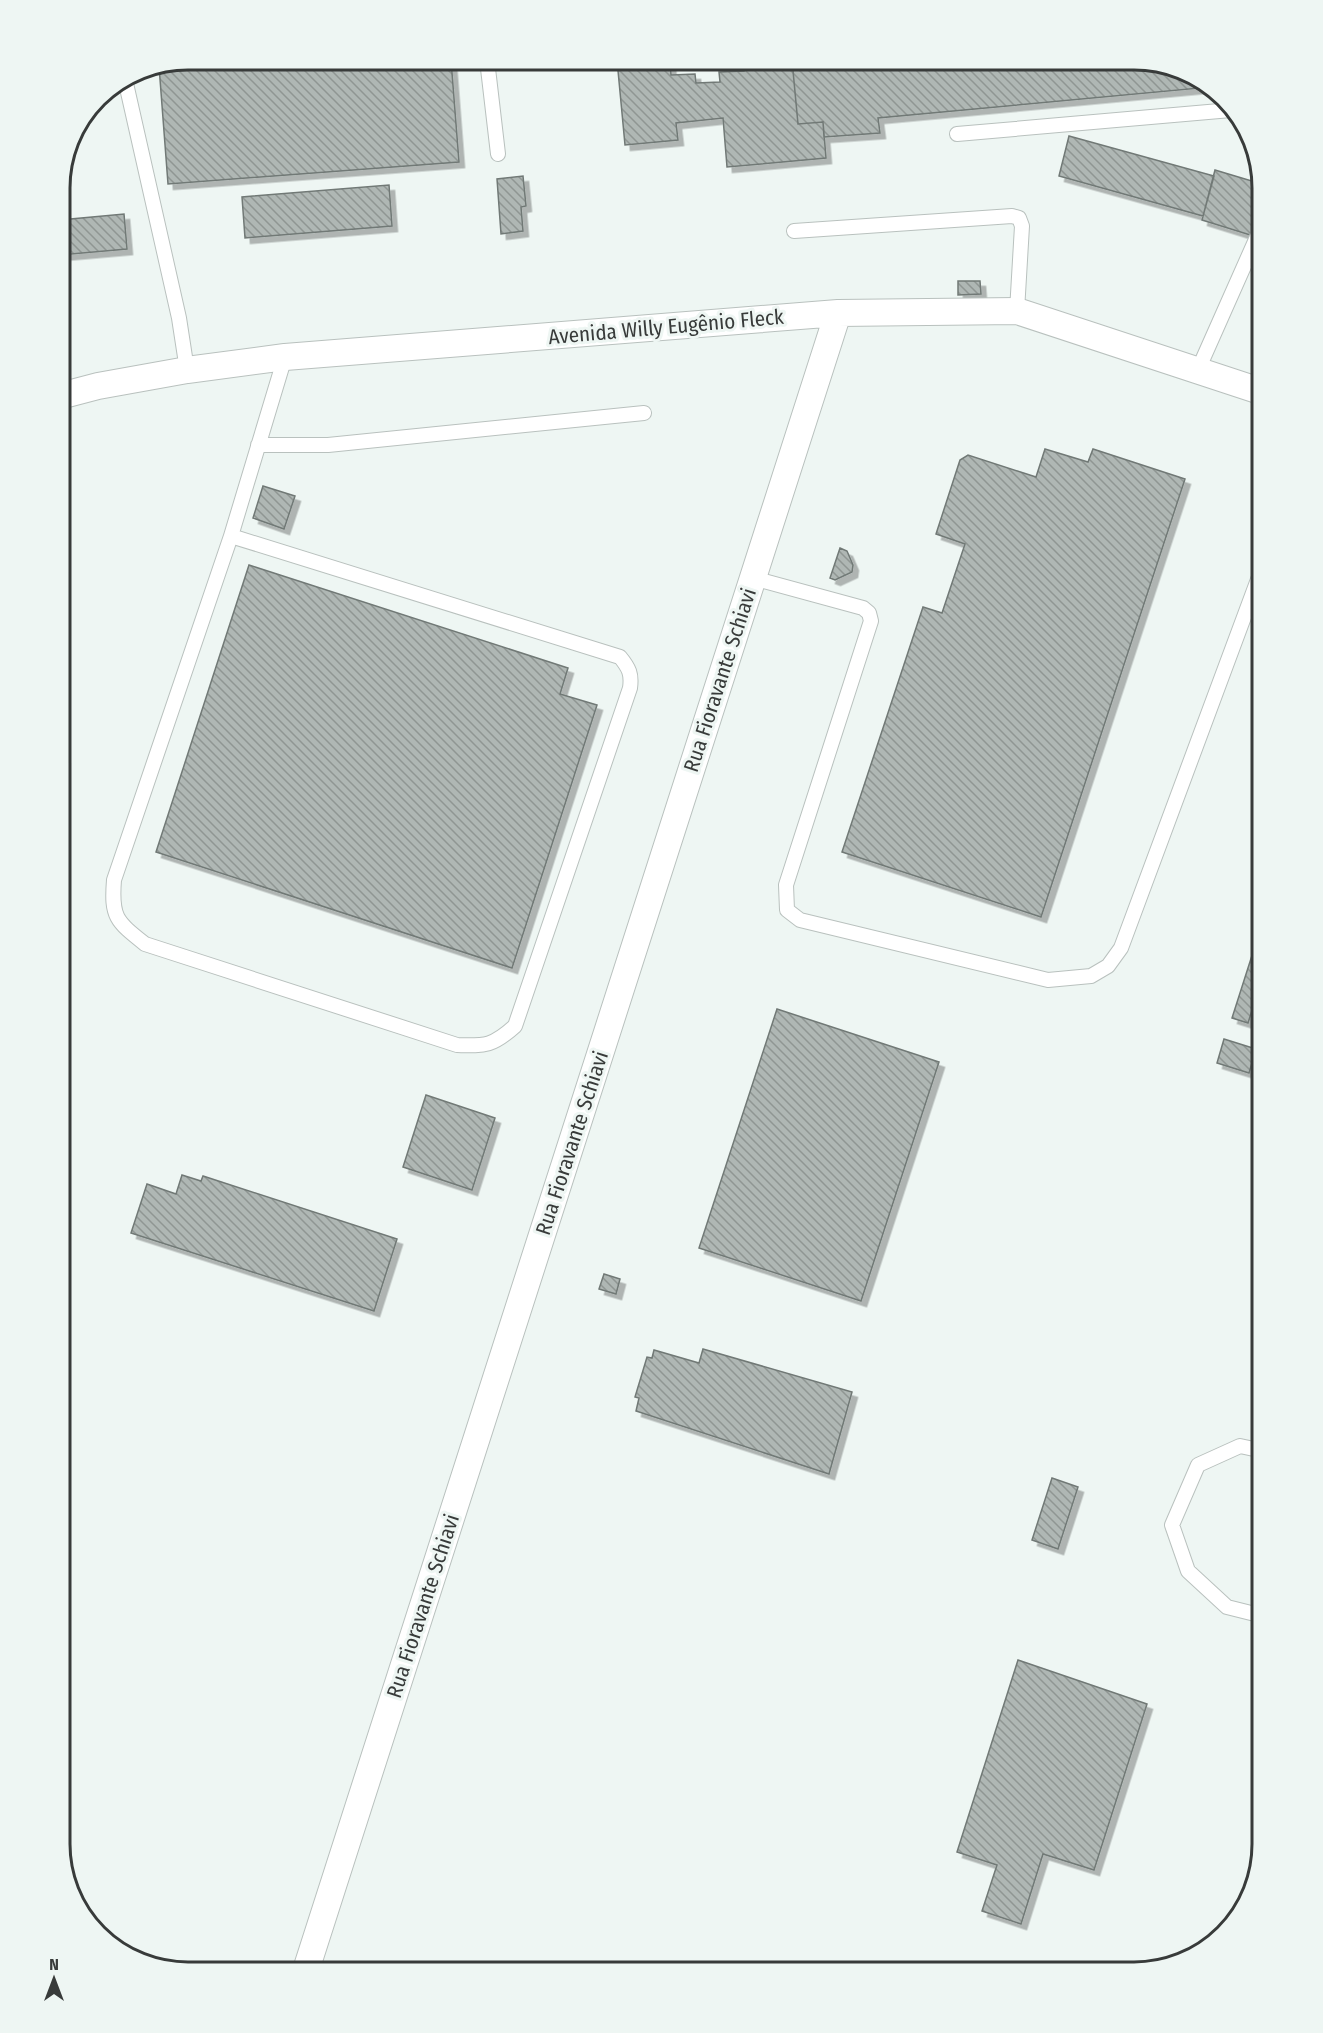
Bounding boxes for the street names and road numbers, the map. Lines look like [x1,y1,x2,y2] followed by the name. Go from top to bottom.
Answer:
[547,304,785,350] street label: Avenida Willy Eugênio Fleck
[678,585,762,775] street label: Rua Fioravante Schiavi
[530,1048,614,1238] street label: Rua Fioravante Schiavi
[381,1511,465,1701] street label: Rua Fioravante Schiavi

